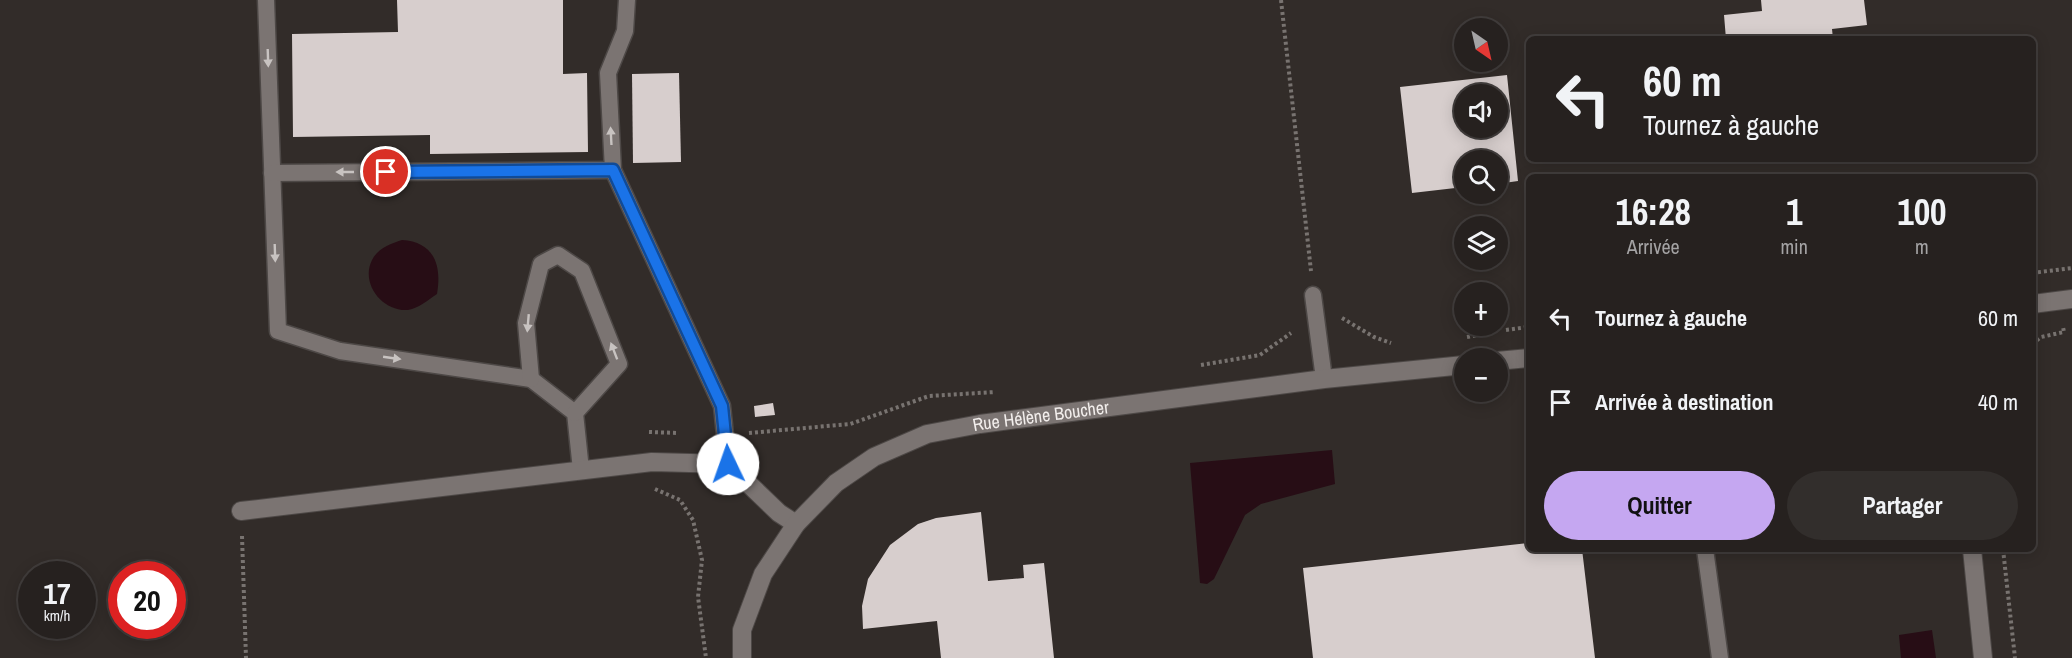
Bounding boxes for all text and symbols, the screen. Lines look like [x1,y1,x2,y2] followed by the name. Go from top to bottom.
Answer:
[1454,18,1508,72] north arrow
[1454,18,1508,402] map controls
[263,49,273,68] one-way arrow
[1643,53,1722,109] text: 60 m
[1544,60,1622,138] icon: left
[1454,84,1508,138] button: sound
[1643,107,1819,143] text: Tournez à gauche
[607,127,616,146] one-way arrow
[360,146,411,197] pin
[1454,150,1508,204] button: search
[369,155,402,188] icon: arrive
[335,167,354,177] one-way arrow
[1615,188,1691,236] text: 16:28
[1786,188,1802,236] text: 1
[1897,188,1947,236] text: 100
[1454,216,1508,270] button: layers
[1627,233,1680,260] text: Arrivée
[1780,233,1808,260] text: min
[1915,233,1929,260] text: m
[270,244,279,263] one-way arrow
[1454,282,1508,336] button: +
[1544,302,1577,335] icon: left
[1595,303,1747,333] text: Tournez à gauche
[1978,303,2018,333] text: 60 m
[523,313,533,332] one-way arrow
[609,342,618,360] one-way arrow
[1454,348,1508,402] button: −
[382,354,401,363] one-way arrow
[1544,386,1577,419] icon: arrive
[1595,387,1773,417] text: Arrivée à destination
[1978,387,2018,417] text: 40 m
[970,394,1110,437] street label: Rue Hélène Boucher
[696,432,760,496] position arrow
[1544,471,1775,540] button: Quitter
[1787,471,2018,540] button: Partager
[108,561,186,639] speed limit sign: 20
[43,573,71,613] text: 17
[44,605,70,626] text: km/h

